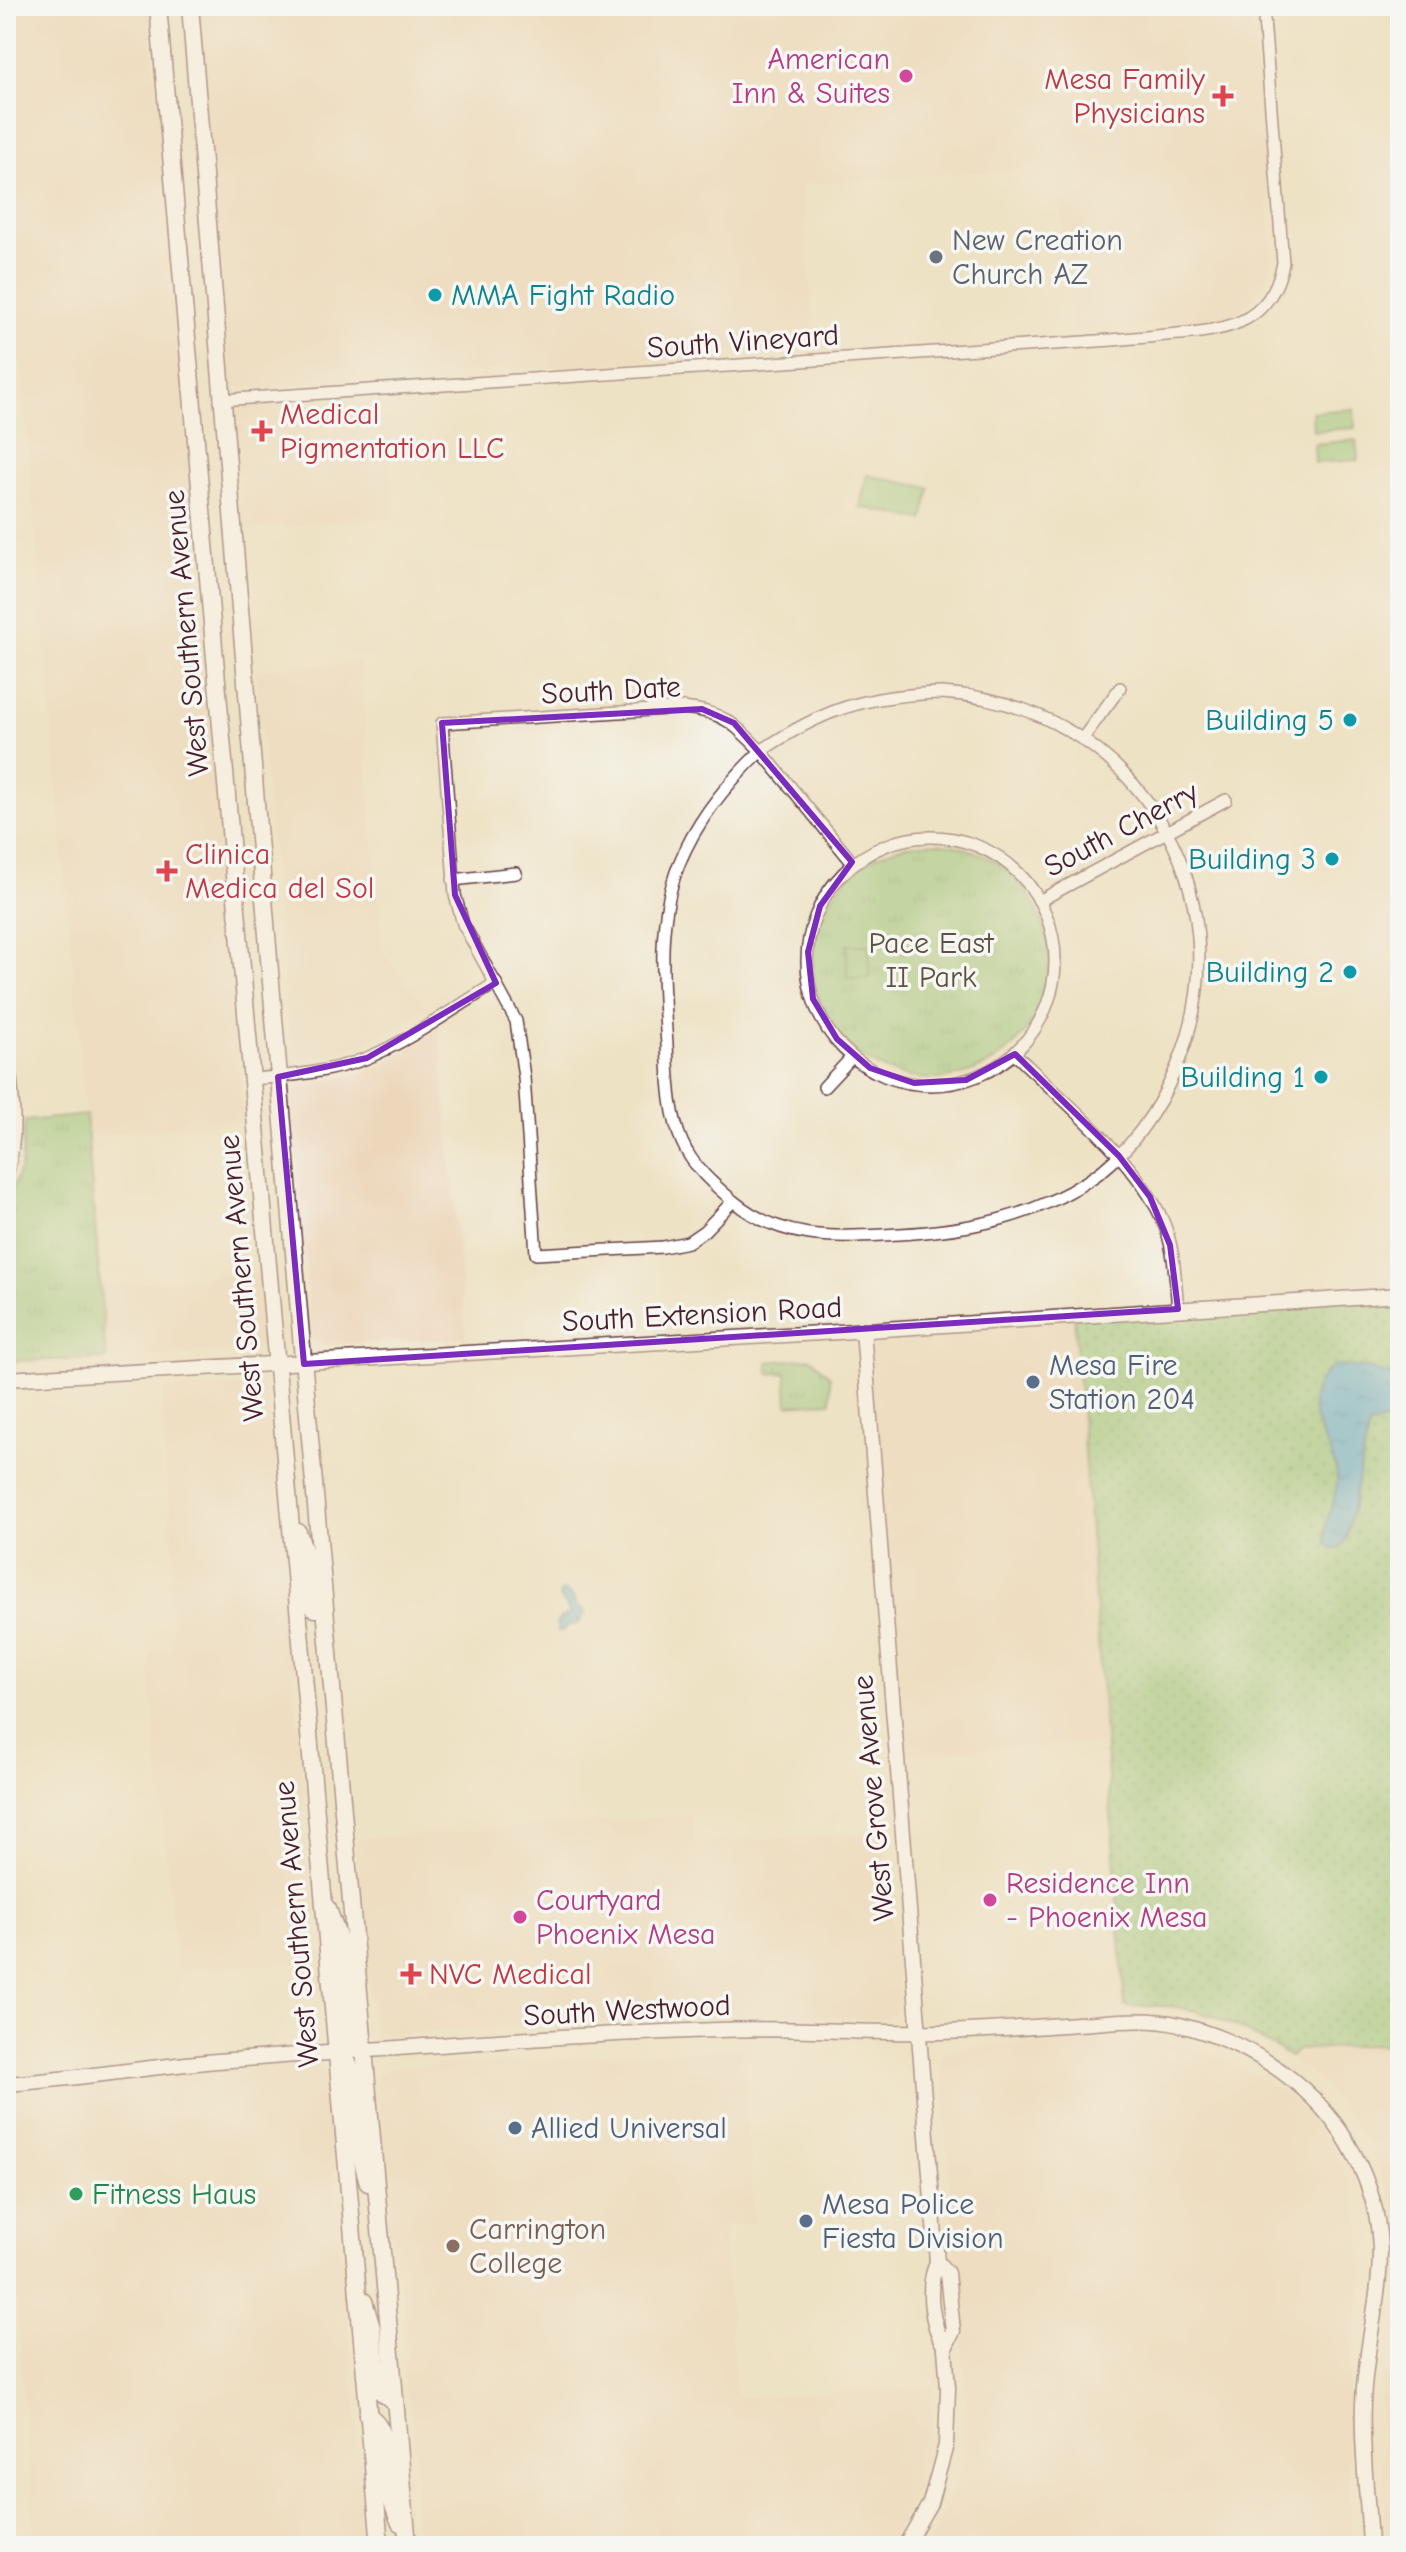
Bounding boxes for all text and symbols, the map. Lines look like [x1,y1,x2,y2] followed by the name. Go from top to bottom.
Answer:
[732,42,890,111] place label: American Inn & Suites
[1044,62,1206,131] place label: Mesa Family Physicians
[897,67,915,85] marker: American Inn & Suites
[1212,85,1234,107] marker: Mesa Family Physicians
[952,223,1123,292] place label: New Creation Church AZ
[927,248,945,266] marker: New Creation Church AZ
[451,278,675,313] place label: MMA Fight Radio
[426,286,444,304] marker: MMA Fight Radio
[646,317,840,366] street label: South Vineyard
[280,397,505,466] place label: Medical Pigmentation LLC
[251,420,273,442] marker: Medical Pigmentation LLC
[157,488,216,778] street label: West Southern Avenue
[540,669,682,712] street label: South Date
[1205,703,1334,738] place label: Building 5
[1341,711,1359,729] marker: Building 5
[1038,774,1205,885] street label: South Cherry
[185,837,374,906] place label: Clinica Medica del Sol
[1188,842,1316,877] place label: Building 3
[1323,850,1341,868] marker: Building 3
[156,860,178,882] marker: Clinica Medica del Sol
[868,926,995,995] park label: Pace East II Park
[1206,955,1334,990] place label: Building 2
[1341,963,1359,981] marker: Building 2
[1181,1060,1305,1095] place label: Building 1
[1312,1068,1330,1086] marker: Building 1
[212,1133,271,1423] street label: West Southern Avenue
[561,1290,843,1339] street label: South Extension Road
[1049,1348,1195,1417] place label: Mesa Fire Station 204
[1024,1373,1042,1391] marker: Mesa Fire Station 204
[845,1673,902,1922] street label: West Grove Avenue
[267,1779,326,2069] street label: West Southern Avenue
[1006,1866,1208,1935] place label: Residence Inn - Phoenix Mesa
[536,1883,715,1952] place label: Courtyard Phoenix Mesa
[981,1891,999,1909] marker: Residence Inn - Phoenix Mesa
[511,1908,529,1926] marker: Courtyard Phoenix Mesa
[429,1957,592,1992] place label: NVC Medical
[400,1963,422,1985] marker: NVC Medical
[522,1988,732,2033] street label: South Westwood
[531,2111,727,2146] place label: Allied Universal
[506,2119,524,2137] marker: Allied Universal
[92,2177,256,2212] place label: Fitness Haus
[67,2185,85,2203] marker: Fitness Haus
[822,2187,1004,2256] place label: Mesa Police Fiesta Division
[469,2212,606,2281] place label: Carrington College
[797,2212,815,2230] marker: Mesa Police Fiesta Division
[444,2237,462,2255] marker: Carrington College

